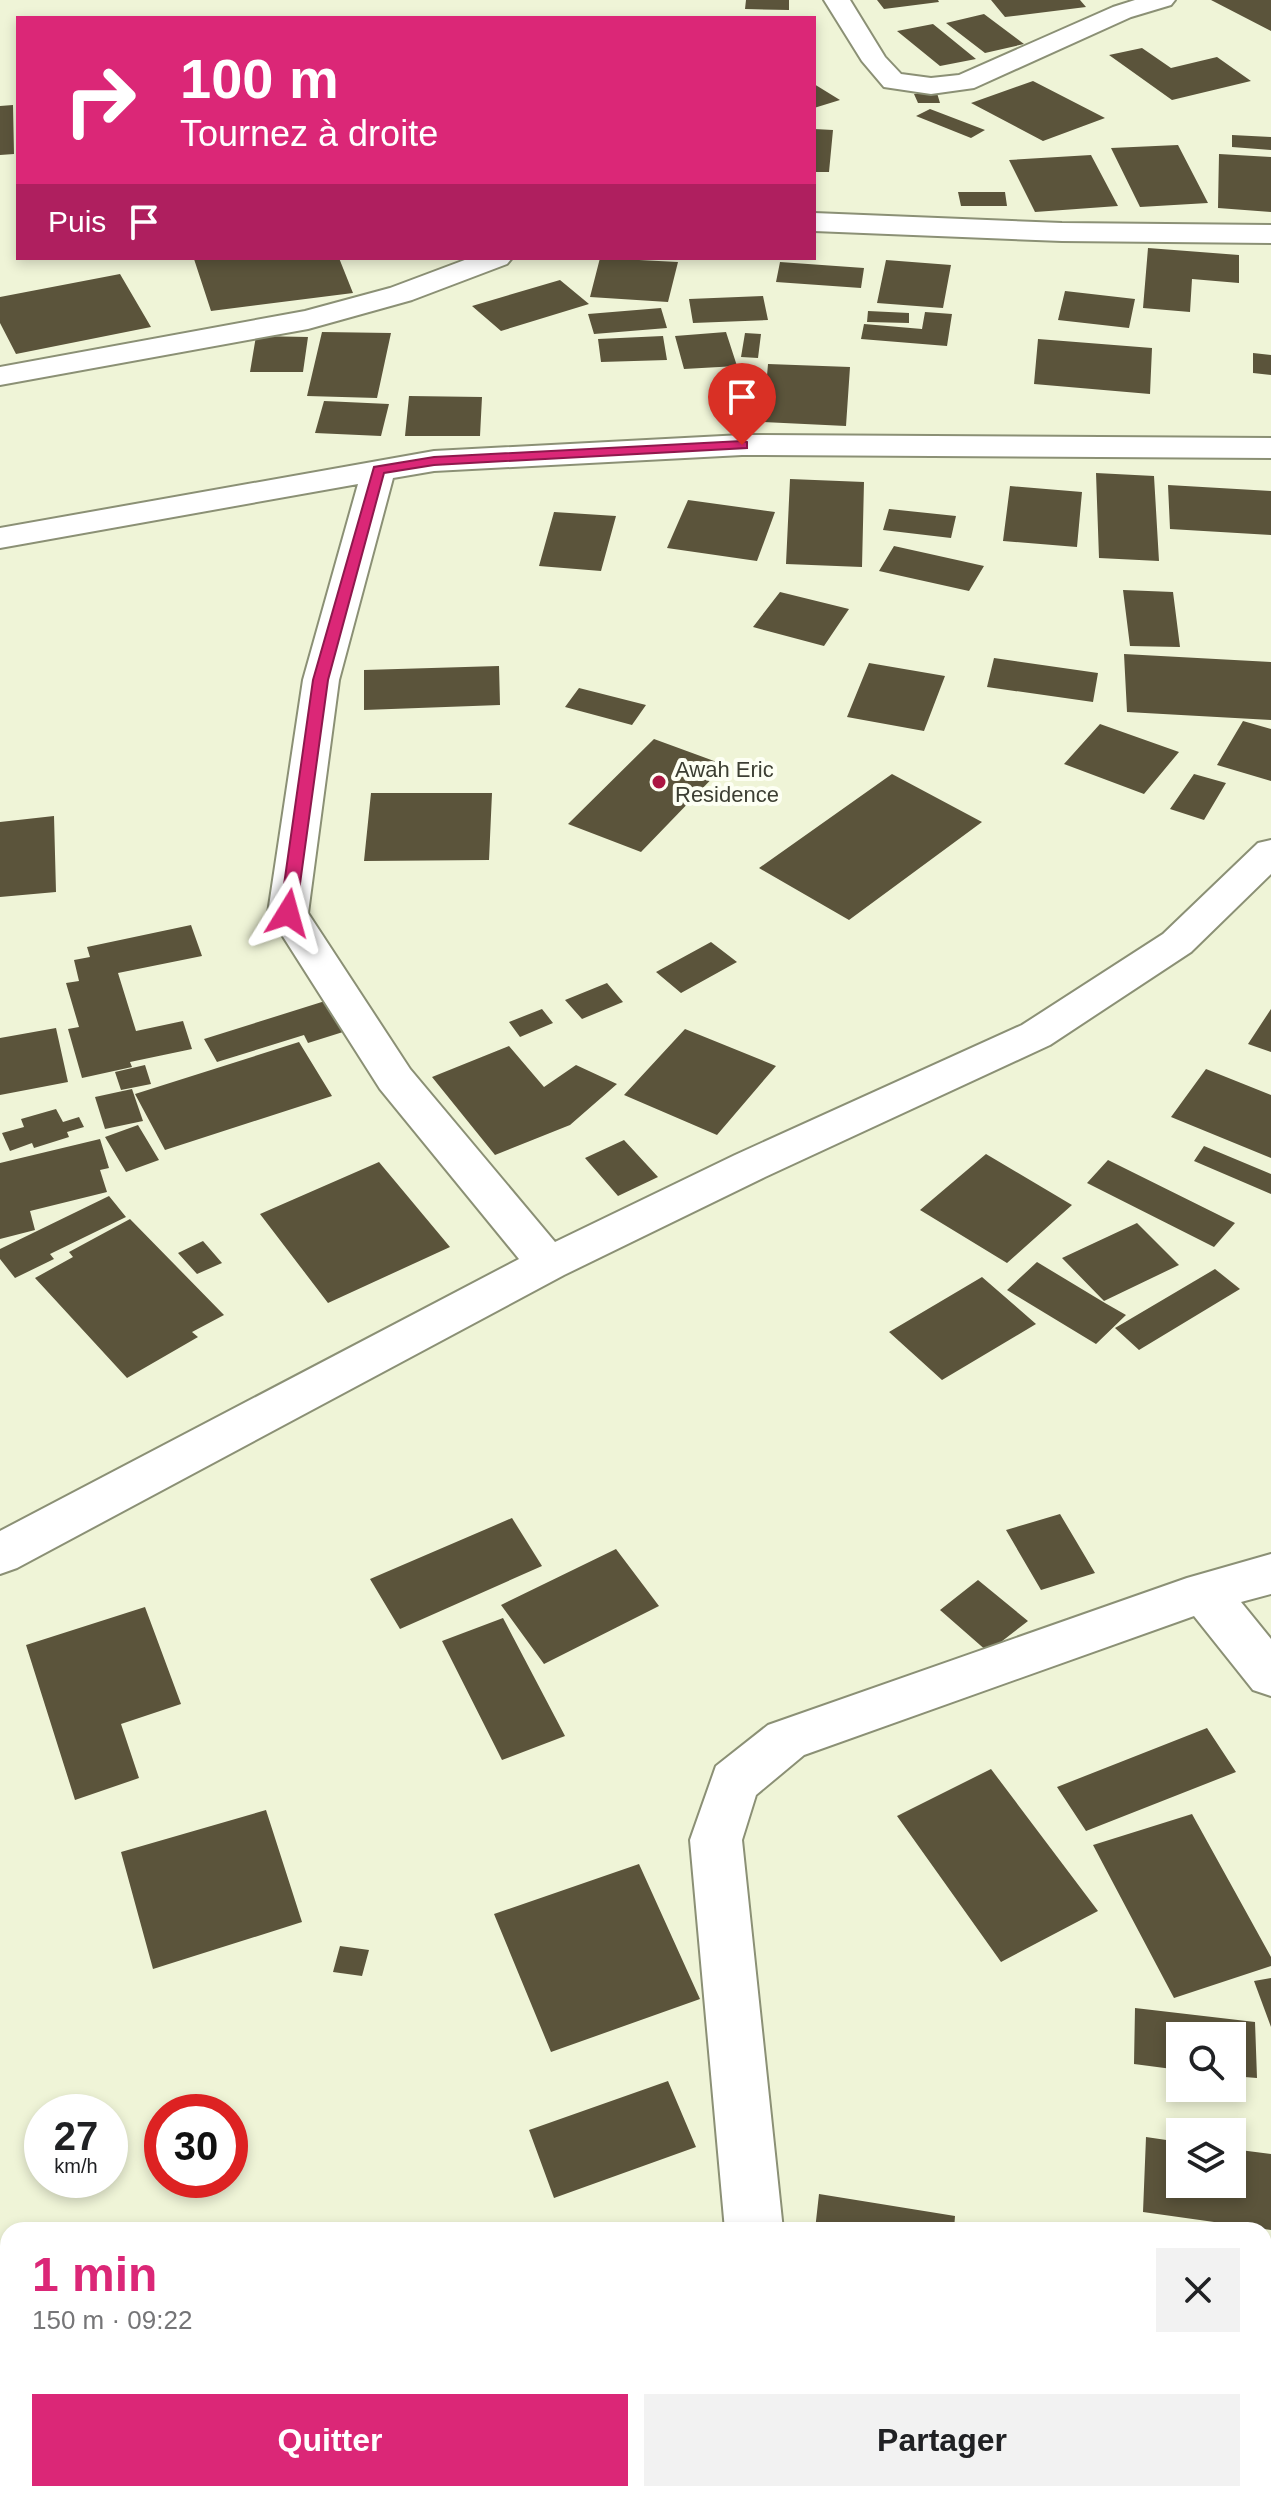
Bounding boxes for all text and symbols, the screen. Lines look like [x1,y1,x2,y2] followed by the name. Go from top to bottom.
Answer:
[180,47,339,110] text: 100 m
[48,48,152,152] icon: right
[180,113,438,154] text: Tournez à droite
[122,200,166,244] icon: arrive
[48,205,106,238] text: Puis
[708,363,776,445] pin
[720,375,764,419] icon: arrive
[675,757,779,807] place label: Awah Eric Residence
[650,773,668,791] marker: Awah Eric Residence
[246,871,330,955] position arrow
[1166,2022,1246,2198] map controls
[1166,2022,1246,2102] button: search
[144,2094,248,2198] speed limit sign: 30
[54,2114,98,2158] text: 27
[1166,2118,1246,2198] button: layers
[54,2155,98,2177] text: km/h
[32,2248,157,2301] text: 1 min
[1156,2248,1240,2332] button: close
[32,2305,192,2335] text: 150 m · 09:22
[32,2394,628,2486] button: Quitter
[644,2394,1240,2486] button: Partager

